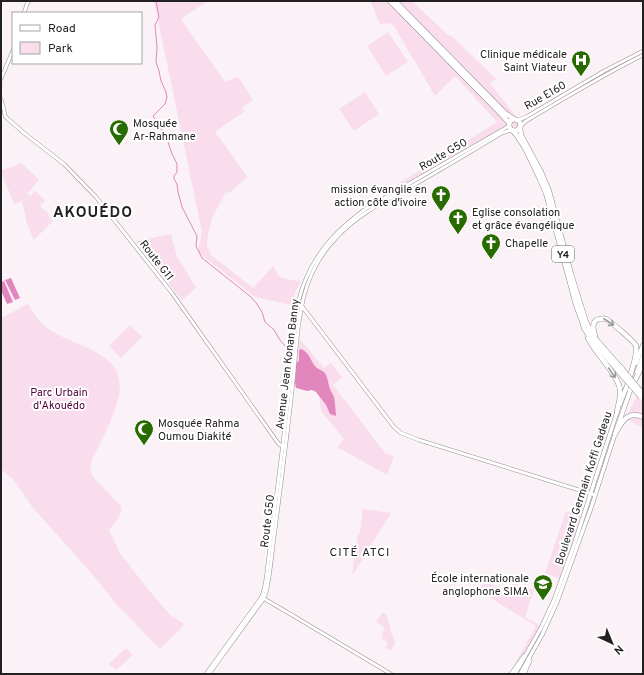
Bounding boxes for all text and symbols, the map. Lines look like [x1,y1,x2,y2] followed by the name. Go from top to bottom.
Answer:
[12,12,142,64] legend
[48,21,76,37] text: Road
[48,41,73,57] text: Park
[480,48,568,75] place label: Clinique médicale Saint Viateur
[570,49,592,77] hospital icon: Clinique médicale Saint Viateur
[522,78,569,113] street label: Rue E160
[133,117,196,144] place label: Mosquée Ar-Rahmane
[108,118,130,146] mosque icon: Mosquée Ar-Rahmane
[417,135,470,174] street label: Route G50
[331,183,427,210] place label: mission évangile en action côte d'ivoire
[430,184,452,212] church icon: mission évangile en action côte d'ivoire
[53,203,133,223] district label: AKOUÉDO
[472,206,574,233] place label: Eglise consolation et grâce évangélique
[447,207,469,235] church icon: Eglise consolation et grâce évangélique
[480,232,502,260] church icon: Chapelle
[505,237,548,251] place label: Chapelle
[136,238,176,284] street label: Route G11
[552,246,574,262] road number: Y4
[273,298,303,430] street label: Avenue Jean Konan Banny
[603,318,614,326] one-way arrow
[608,368,616,379] one-way arrow
[30,386,88,413] park label: Parc Urbain d'Akouédo
[553,410,615,567] street label: Boulevard Germain Koffi Gadeau
[158,417,239,444] place label: Mosquée Rahma Oumou Diakité
[133,418,155,446] mosque icon: Mosquée Rahma Oumou Diakité
[258,494,278,548] street label: Route G50
[330,545,390,561] district label: CITÉ ATCI
[431,571,529,599] place label: École internationale anglophone SIMA
[532,573,554,601] school or university icon: École internationale anglophone SIMA
[592,623,632,663] north arrow
[611,642,626,657] text: N

